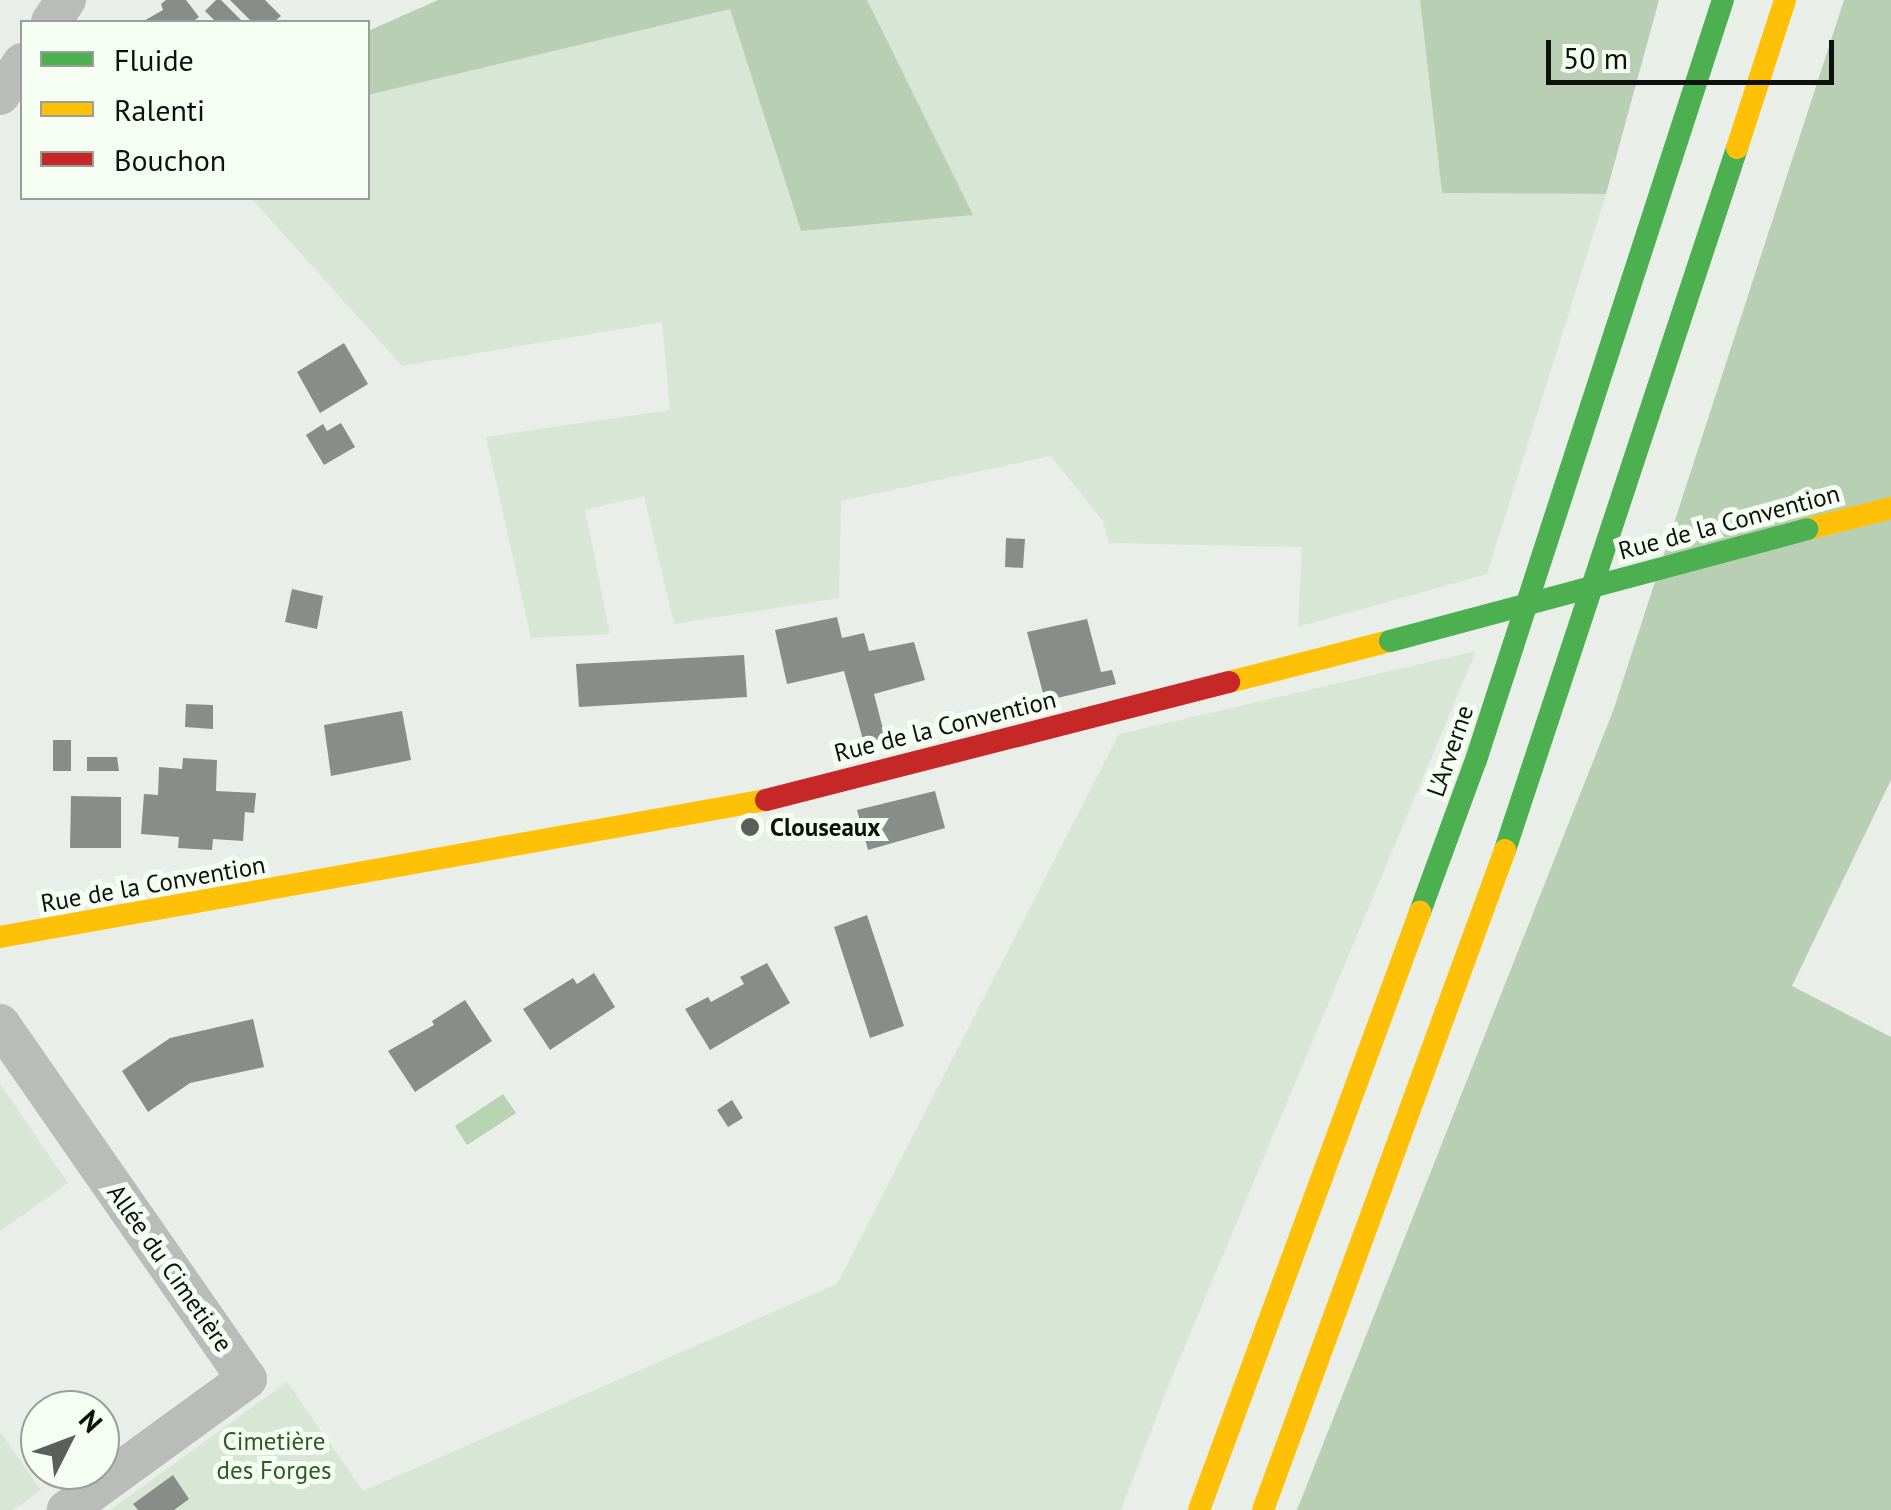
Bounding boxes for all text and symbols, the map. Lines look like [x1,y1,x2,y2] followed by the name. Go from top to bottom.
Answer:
[20,20,370,200] legend
[1551,20,1838,82] scale bar
[1563,38,1628,77] text: 50 m
[114,40,194,79] text: Fluide
[114,90,205,129] text: Ralenti
[114,140,226,179] text: Bouchon
[1615,478,1843,566] street label: Rue de la Convention
[831,684,1059,768] street label: Rue de la Convention
[1420,701,1480,801] street label: L'Arverne
[770,812,880,842] place label: Clouseaux
[739,816,761,838] marker: Clouseaux
[38,849,268,919] street label: Rue de la Convention
[101,1178,239,1358] street label: Allée du Cimetière
[20,1390,120,1490] north arrow
[71,1402,111,1440] text: N
[217,1427,331,1486] park label: Cimetière des Forges

